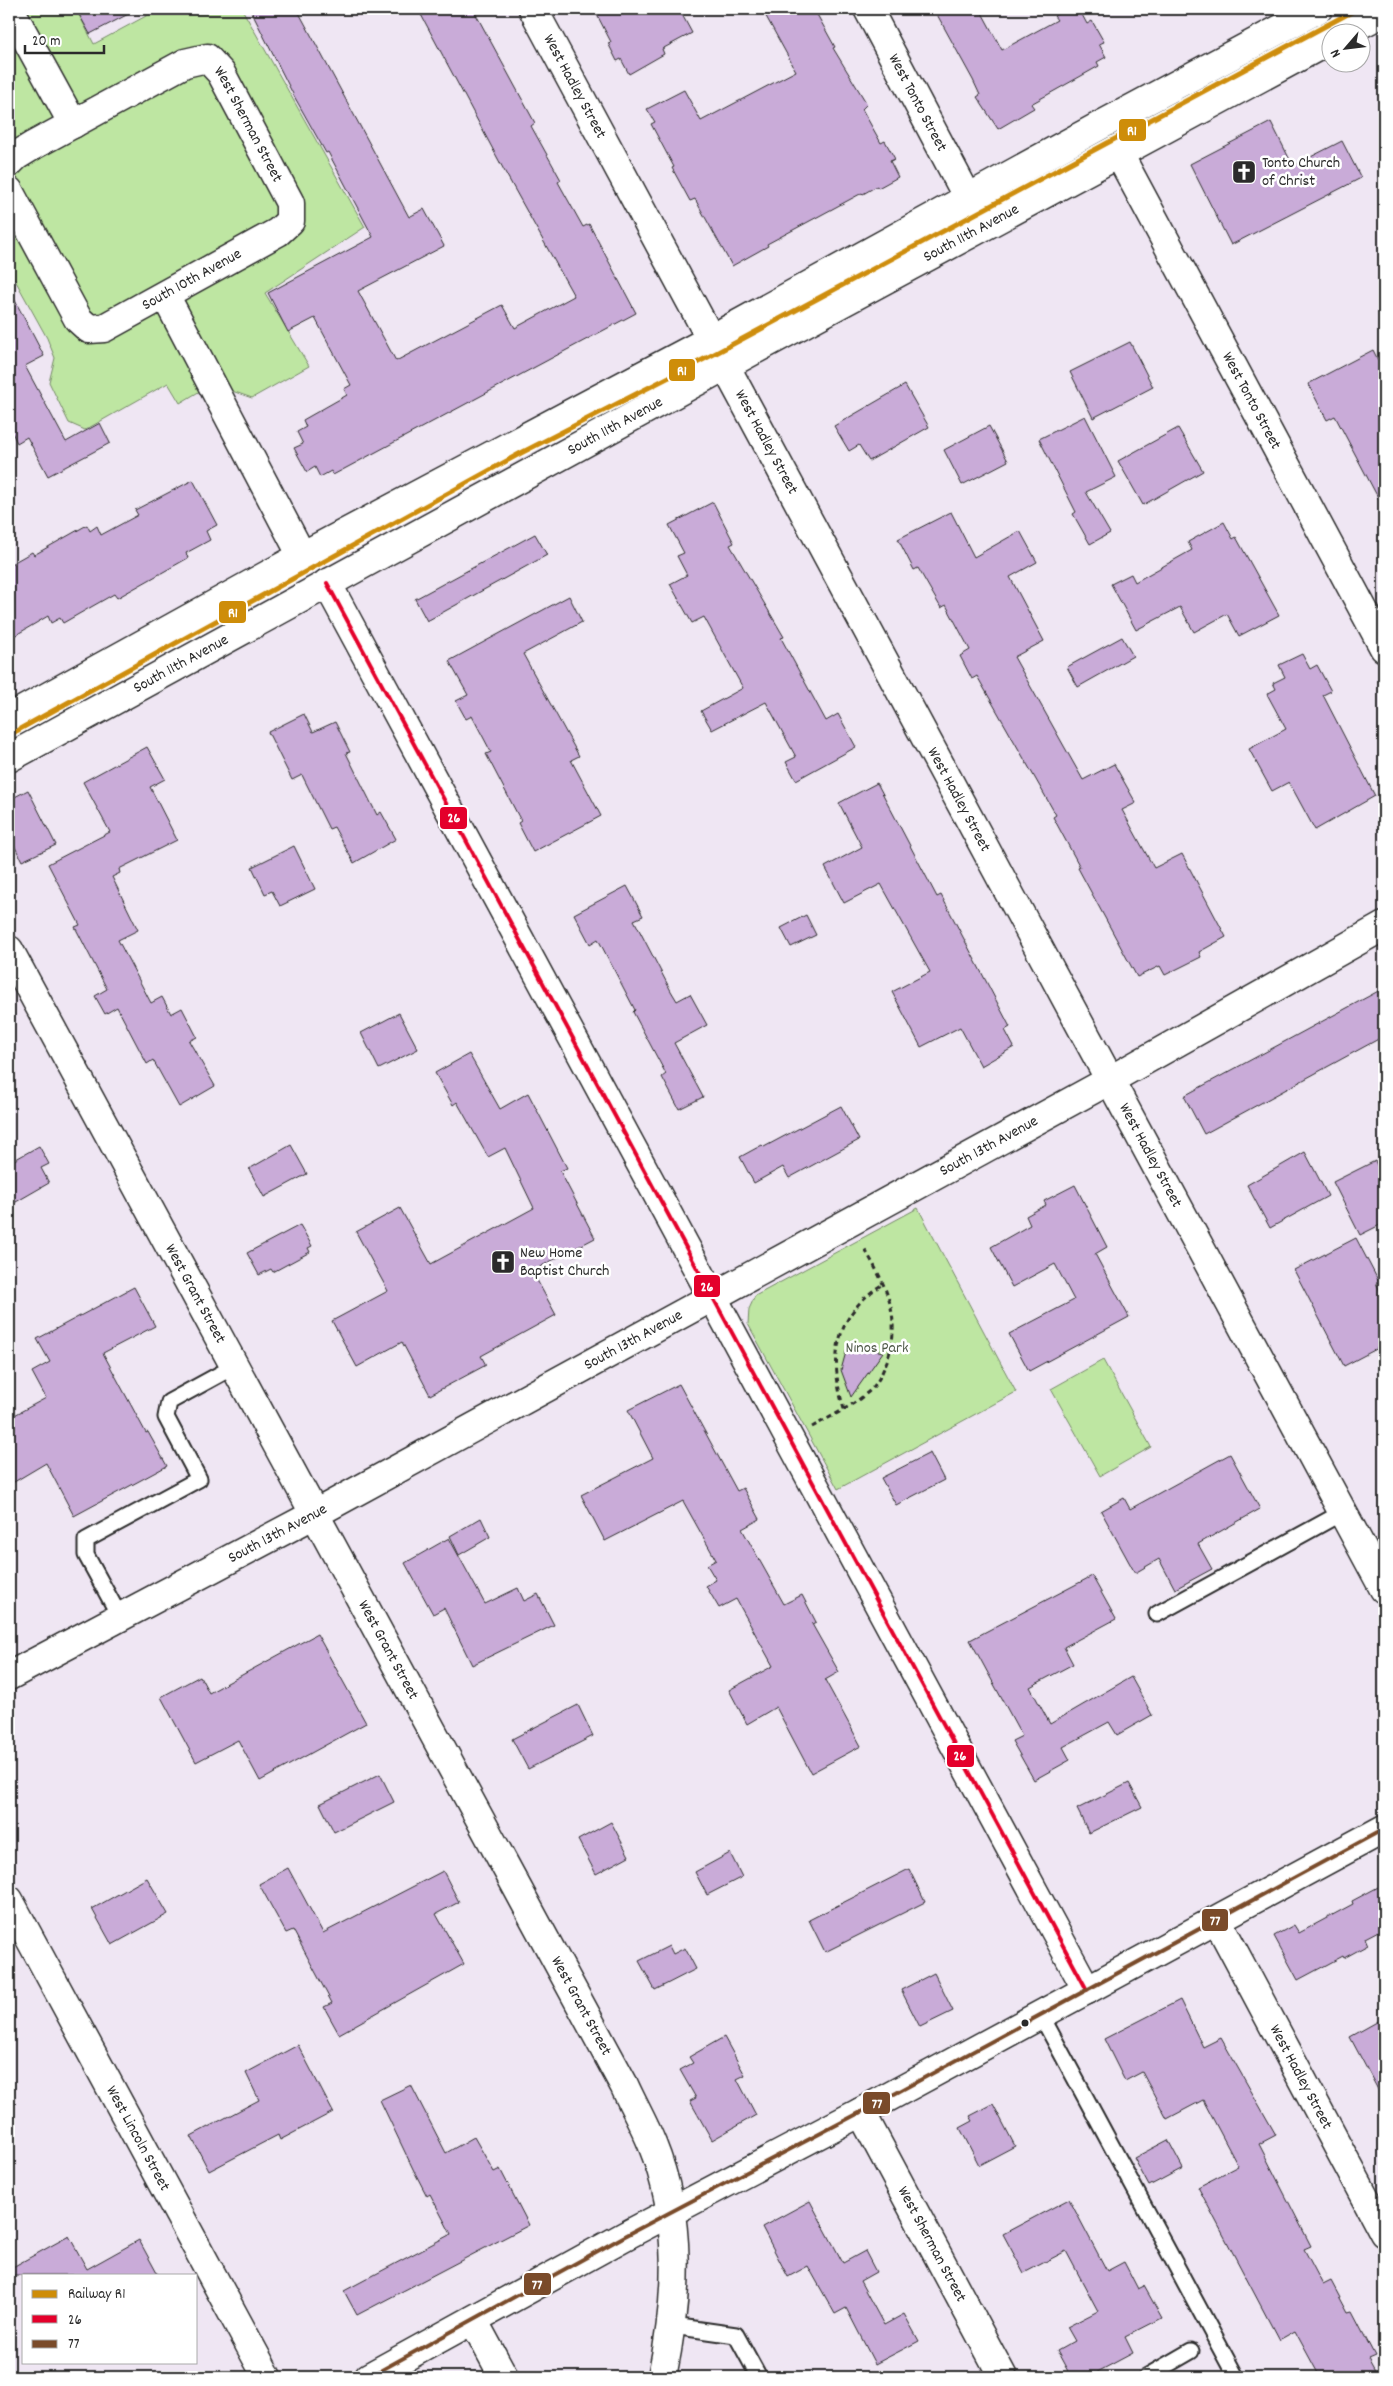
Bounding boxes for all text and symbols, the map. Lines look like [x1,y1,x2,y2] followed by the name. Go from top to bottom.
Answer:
[25,22,104,54] scale bar
[1320,22,1370,72] north arrow
[537,30,612,143] street label: West Hadley Street
[32,31,60,53] text: 20 m
[1326,45,1347,61] text: N
[882,50,953,156] street label: West Tonto Street
[208,61,289,187] street label: West Sherman Street
[1118,118,1147,142] line badge: R1
[1127,122,1137,142] text: R1
[1262,152,1340,193] place label: Tonto Church of Christ
[1231,159,1257,185] church icon: Tonto Church of Christ
[919,198,1023,268] street label: South 11th Avenue
[138,243,246,317] street label: South 10th Avenue
[1216,348,1287,454] street label: West Tonto Street
[668,358,696,382] line badge: R1
[677,362,687,382] text: R1
[729,386,804,499] street label: West Hadley Street
[563,391,667,462] street label: South 11th Avenue
[218,600,247,624] line badge: R1
[228,604,238,624] text: R1
[129,628,233,699] street label: South 11th Avenue
[921,743,996,856] street label: West Hadley Street
[439,806,468,830] line badge: 26
[448,809,461,829] text: 26
[1113,1099,1188,1212] street label: West Hadley Street
[935,1110,1042,1182] street label: South 13th Avenue
[159,1240,232,1348] street label: West Grant Street
[520,1242,609,1283] place label: New Home Baptist Church
[490,1249,516,1275] church icon: New Home Baptist Church
[693,1274,721,1298] line badge: 26
[701,1278,714,1298] text: 26
[580,1304,687,1376] street label: South 13th Avenue
[845,1337,909,1360] park label: Ninos Park
[224,1498,331,1569] street label: South 13th Avenue
[352,1596,425,1704] street label: West Grant Street
[946,1744,975,1768] line badge: 26
[954,1747,967,1767] text: 26
[1201,1908,1229,1932] line badge: 77
[1210,1912,1221,1932] text: 77
[545,1952,618,2060] street label: West Grant Street
[1020,2018,1030,2028] unlabelled marker
[1263,2021,1338,2134] street label: West Hadley Street
[100,2082,176,2195] street label: West Lincoln Street
[862,2091,891,2115] line badge: 77
[872,2095,883,2115] text: 77
[891,2182,972,2306] street label: West Sherman Street
[523,2272,552,2296] line badge: 77
[22,2274,198,2364] legend
[532,2276,543,2296] text: 77
[68,2284,125,2306] text: Railway R1
[68,2310,82,2332] text: 26
[68,2334,80,2356] text: 77

